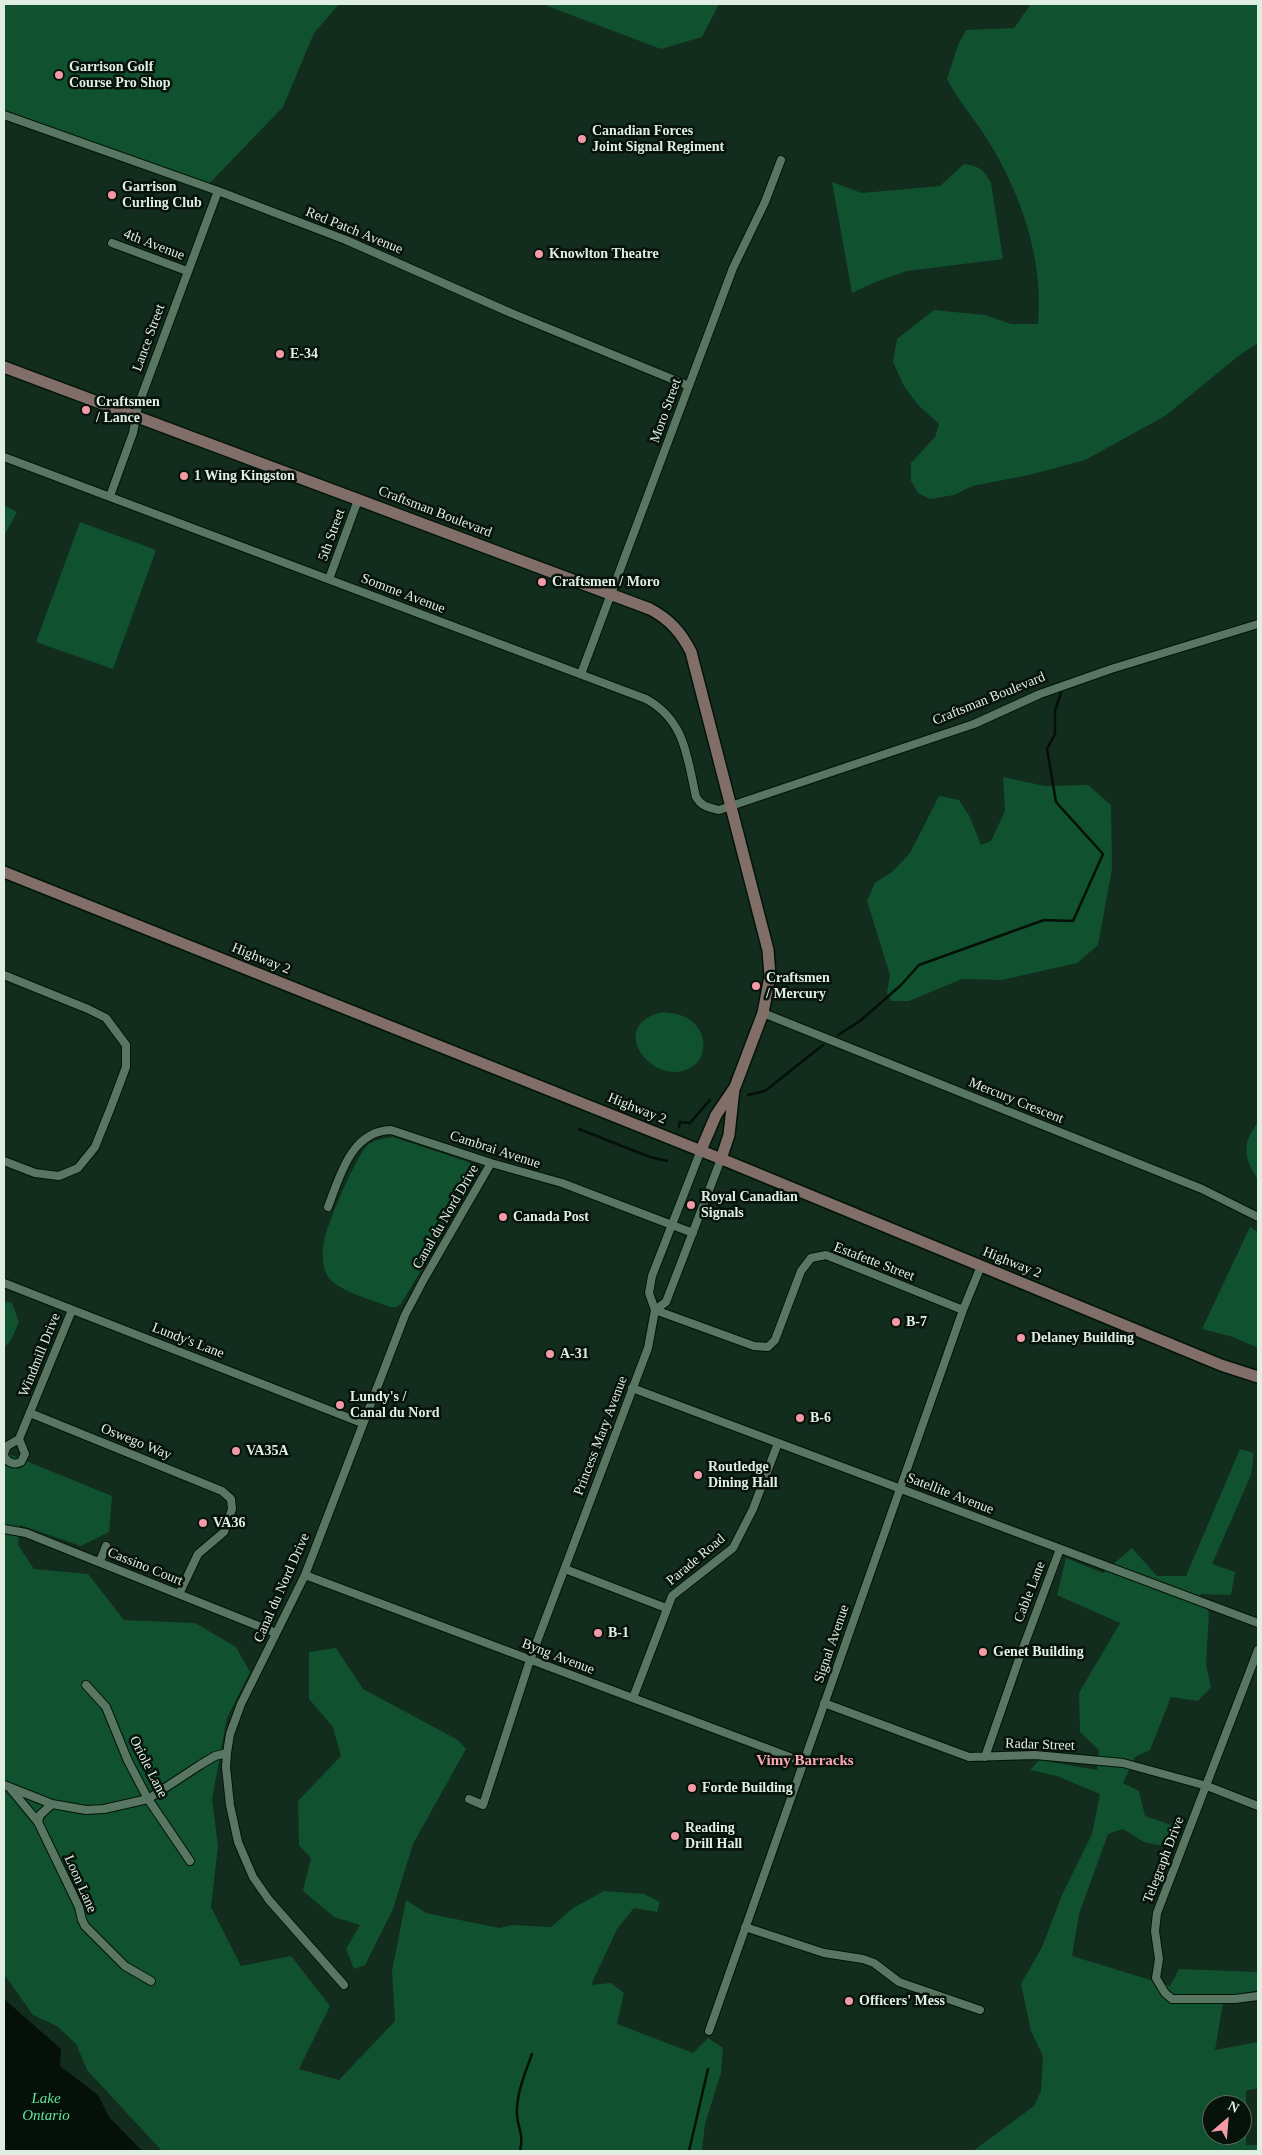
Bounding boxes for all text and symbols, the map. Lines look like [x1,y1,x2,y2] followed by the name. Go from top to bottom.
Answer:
[69,59,171,92] place label: Garrison Golf Course Pro Shop
[53,69,65,81] marker: Garrison Golf Course Pro Shop
[592,123,724,156] place label: Canadian Forces Joint Signal Regiment
[576,133,588,145] marker: Canadian Forces Joint Signal Regiment
[122,179,202,212] place label: Garrison Curling Club
[106,189,118,201] marker: Garrison Curling Club
[303,204,405,258] street label: Red Patch Avenue
[121,226,187,264] street label: 4th Avenue
[549,246,659,262] place label: Knowlton Theatre
[533,248,545,260] marker: Knowlton Theatre
[129,302,169,374] street label: Lance Street
[290,346,318,362] place label: E-34
[274,348,286,360] marker: E-34
[647,377,685,445] street label: Moro Street
[96,394,160,427] place label: Craftsmen / Lance
[80,404,92,416] marker: Craftsmen / Lance
[194,468,295,484] place label: 1 Wing Kingston
[178,470,190,482] marker: 1 Wing Kingston
[376,483,494,541] street label: Craftsman Boulevard
[315,507,349,563] street label: 5th Street
[359,570,447,618] street label: Somme Avenue
[552,574,660,590] place label: Craftsmen / Moro
[536,576,548,588] marker: Craftsmen / Moro
[930,669,1048,729] street label: Craftsman Boulevard
[229,940,293,978] street label: Highway 2
[766,970,830,1002] place label: Craftsmen / Mercury
[750,980,762,992] marker: Craftsmen / Mercury
[966,1074,1066,1128] street label: Mercury Crescent
[605,1090,669,1128] street label: Highway 2
[448,1127,542,1173] street label: Cambrai Avenue
[409,1162,483,1272] street label: Canal du Nord Drive
[701,1189,798,1222] place label: Royal Canadian Signals
[685,1199,697,1211] marker: Royal Canadian Signals
[513,1209,589,1225] place label: Canada Post
[497,1211,509,1223] marker: Canada Post
[831,1239,917,1285] street label: Estafette Street
[980,1244,1044,1282] street label: Highway 2
[16,1311,64,1399] street label: Windmill Drive
[906,1314,927,1330] place label: B-7
[890,1316,902,1328] marker: B-7
[150,1320,226,1362] street label: Lundy's Lane
[1031,1330,1134,1346] place label: Delaney Building
[1015,1332,1027,1344] marker: Delaney Building
[560,1346,589,1362] place label: A-31
[544,1348,556,1360] marker: A-31
[570,1374,632,1498] street label: Princess Mary Avenue
[350,1389,439,1421] place label: Lundy's / Canal du Nord
[334,1399,346,1411] marker: Lundy's / Canal du Nord
[810,1410,831,1426] place label: B-6
[794,1412,806,1424] marker: B-6
[98,1420,174,1464] street label: Oswego Way
[246,1443,289,1459] place label: VA35A
[230,1445,242,1457] marker: VA35A
[708,1459,778,1491] place label: Routledge Dining Hall
[692,1469,704,1481] marker: Routledge Dining Hall
[904,1470,996,1518] street label: Satellite Avenue
[213,1515,245,1531] place label: VA36
[197,1517,209,1529] marker: VA36
[250,1531,314,1645] street label: Canal du Nord Drive
[663,1531,729,1589] street label: Parade Road
[105,1544,185,1590] street label: Cassino Court
[1011,1559,1049,1625] street label: Cable Lane
[811,1603,853,1685] street label: Signal Avenue
[608,1625,629,1641] place label: B-1
[592,1627,604,1639] marker: B-1
[519,1635,597,1679] street label: Byng Avenue
[993,1644,1084,1660] place label: Genet Building
[977,1646,989,1658] marker: Genet Building
[125,1733,171,1801] street label: Oriole Lane
[1005,1735,1075,1755] street label: Radar Street
[756,1752,854,1770] district label: Vimy Barracks
[702,1780,793,1796] place label: Forde Building
[686,1782,698,1794] marker: Forde Building
[1140,1814,1188,1906] street label: Telegraph Drive
[685,1820,742,1852] place label: Reading Drill Hall
[669,1830,681,1842] marker: Reading Drill Hall
[60,1853,100,1915] street label: Loon Lane
[859,1993,945,2009] place label: Officers' Mess
[843,1995,855,2007] marker: Officers' Mess
[22,2090,70,2125] water label: Lake Ontario
[1202,2095,1252,2145] north arrow
[1226,2098,1241,2116] text: N

